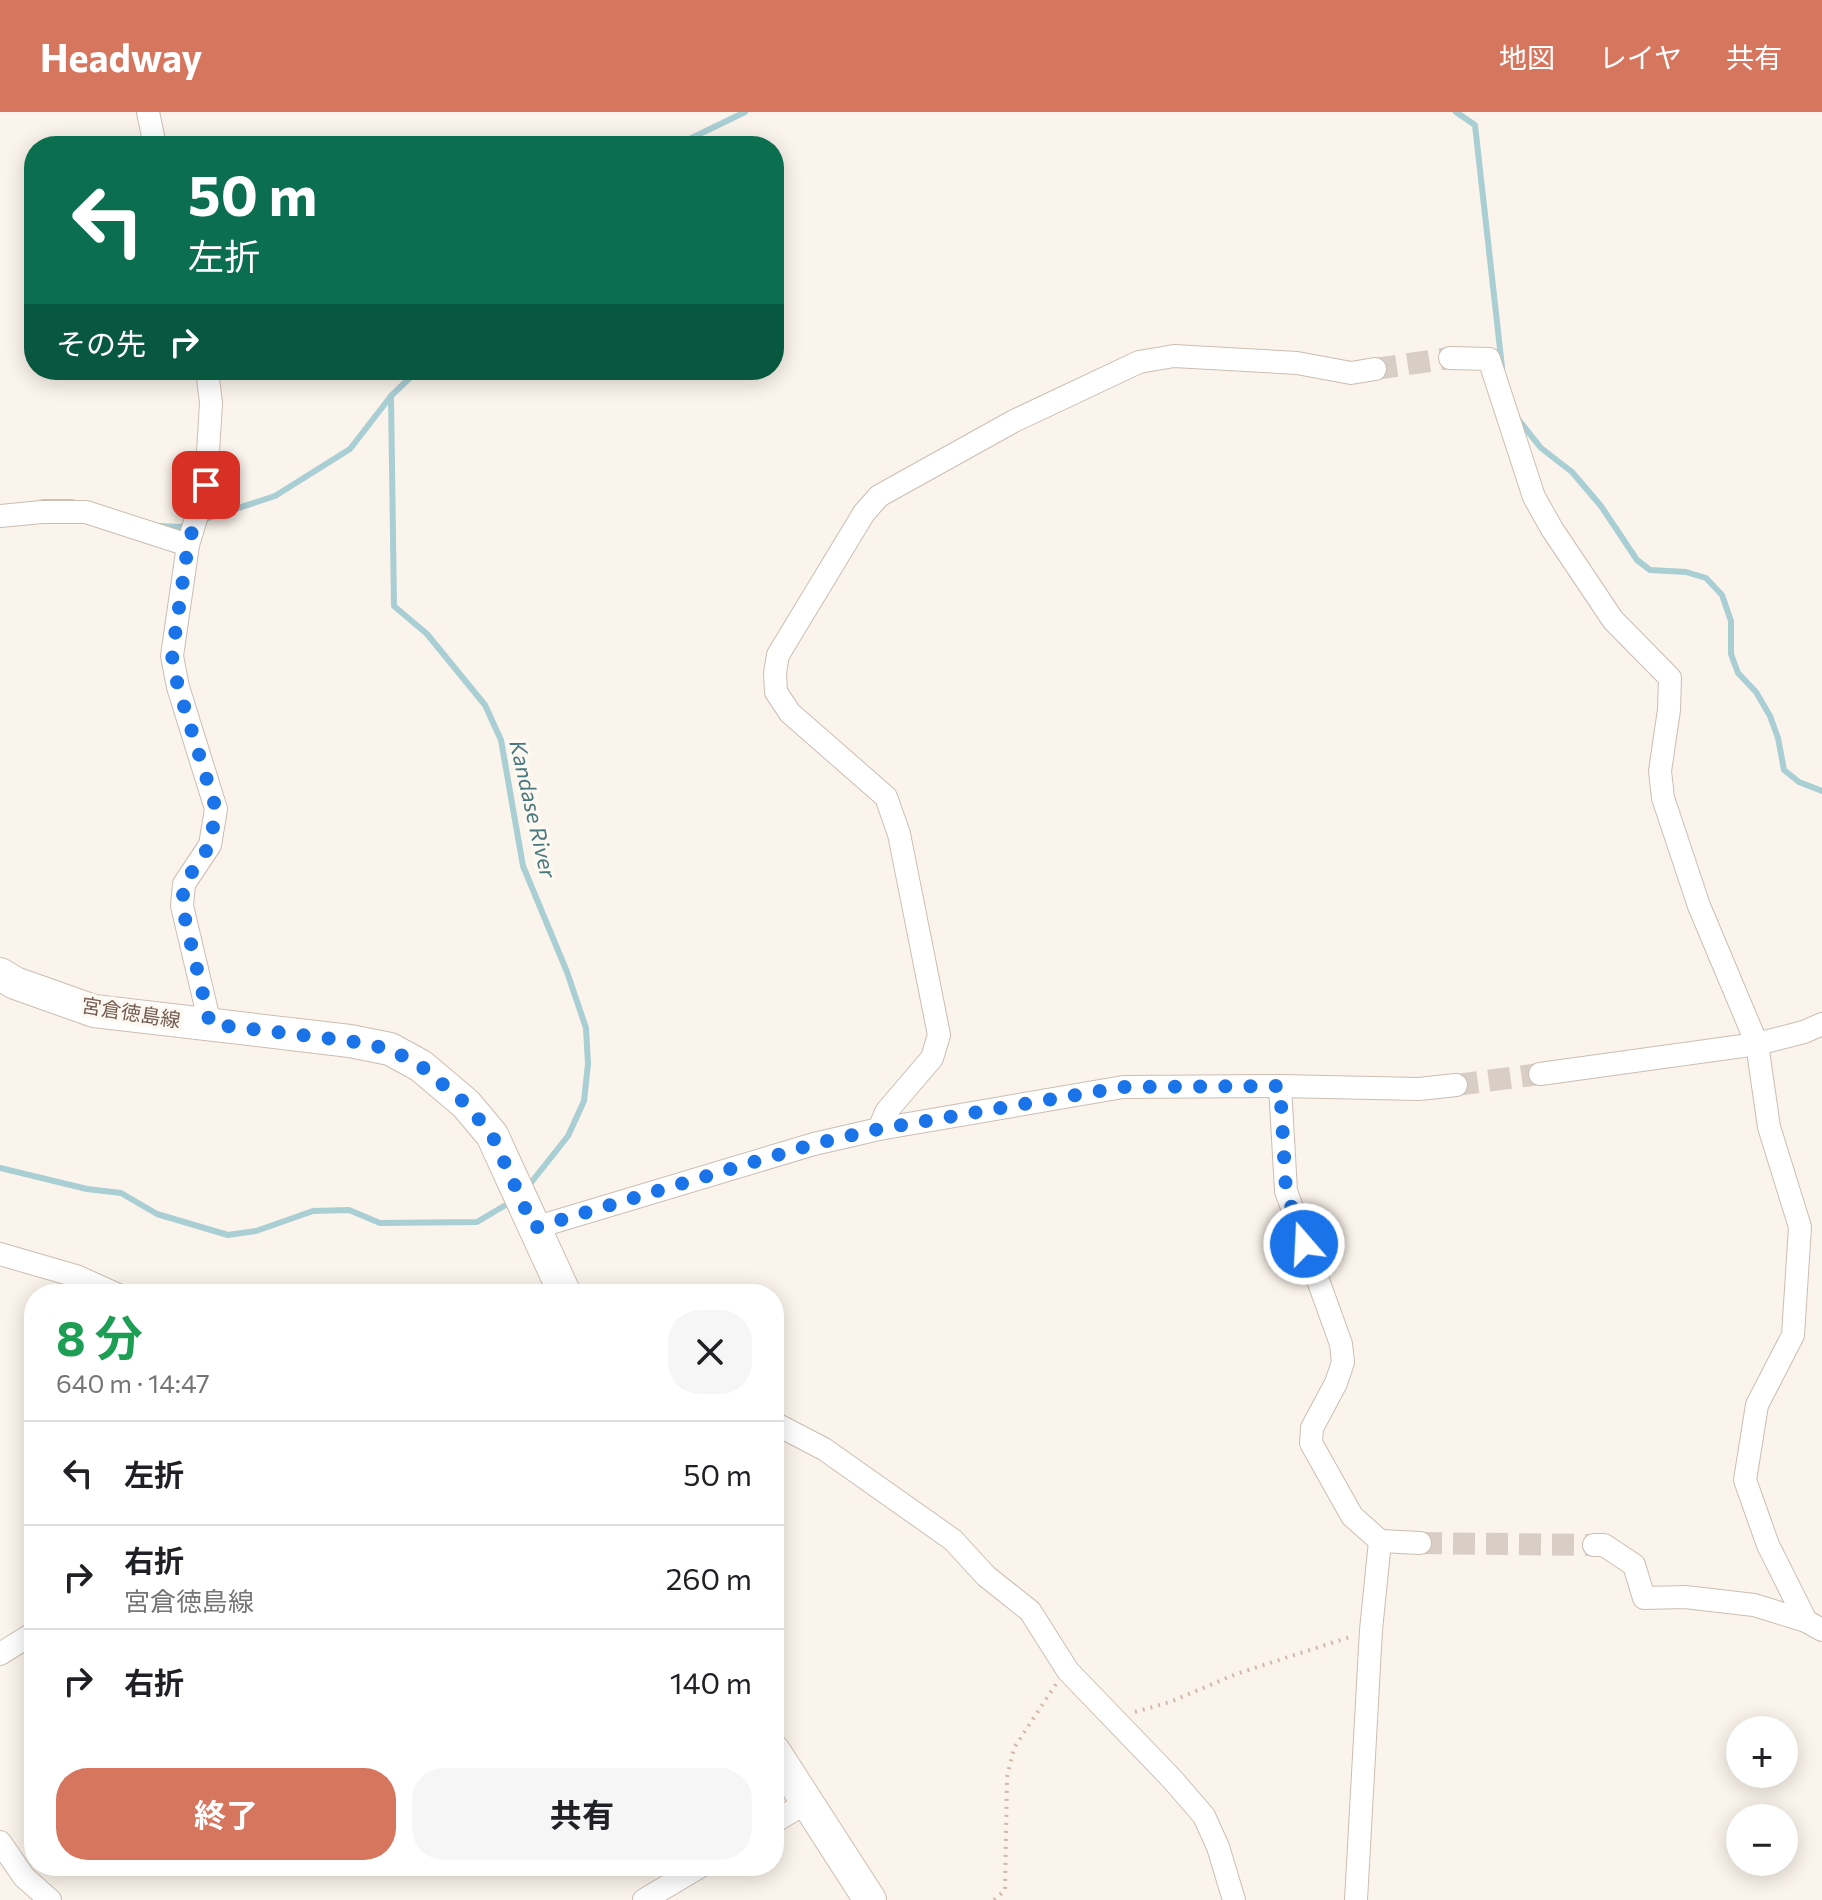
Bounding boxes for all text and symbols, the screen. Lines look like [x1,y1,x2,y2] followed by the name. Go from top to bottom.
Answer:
[40,33,202,80] text: Headway
[1499,40,1555,74] text: 地図
[1599,40,1682,74] text: レイヤ
[1726,40,1782,74] text: 共有
[188,159,317,228] text: 50 m
[56,168,160,272] icon: left
[188,233,260,277] text: 左折
[162,320,206,364] icon: right
[56,324,146,361] text: その先
[172,451,240,519] pin
[184,463,228,507] icon: arrive
[504,737,563,882] water label: Kandase River
[80,992,182,1032] street label: 宮倉徳島線
[1262,1202,1346,1286] position arrow
[56,1307,143,1366] text: 8 分
[668,1310,752,1394] button: close
[56,1367,210,1398] text: 640 m · 14:47
[56,1451,100,1495] icon: left
[124,1455,184,1492] text: 左折
[683,1455,752,1492] text: 50 m
[124,1541,184,1578] text: 右折
[56,1555,100,1599] icon: right
[666,1559,752,1596] text: 260 m
[124,1585,254,1616] text: 宮倉徳島線
[56,1659,100,1703] icon: right
[124,1663,184,1700] text: 右折
[670,1663,752,1700] text: 140 m
[1726,1716,1798,1876] map controls
[1726,1716,1798,1788] button: +
[56,1768,396,1860] button: 終了
[412,1768,752,1860] button: 共有
[1726,1804,1798,1876] button: −

